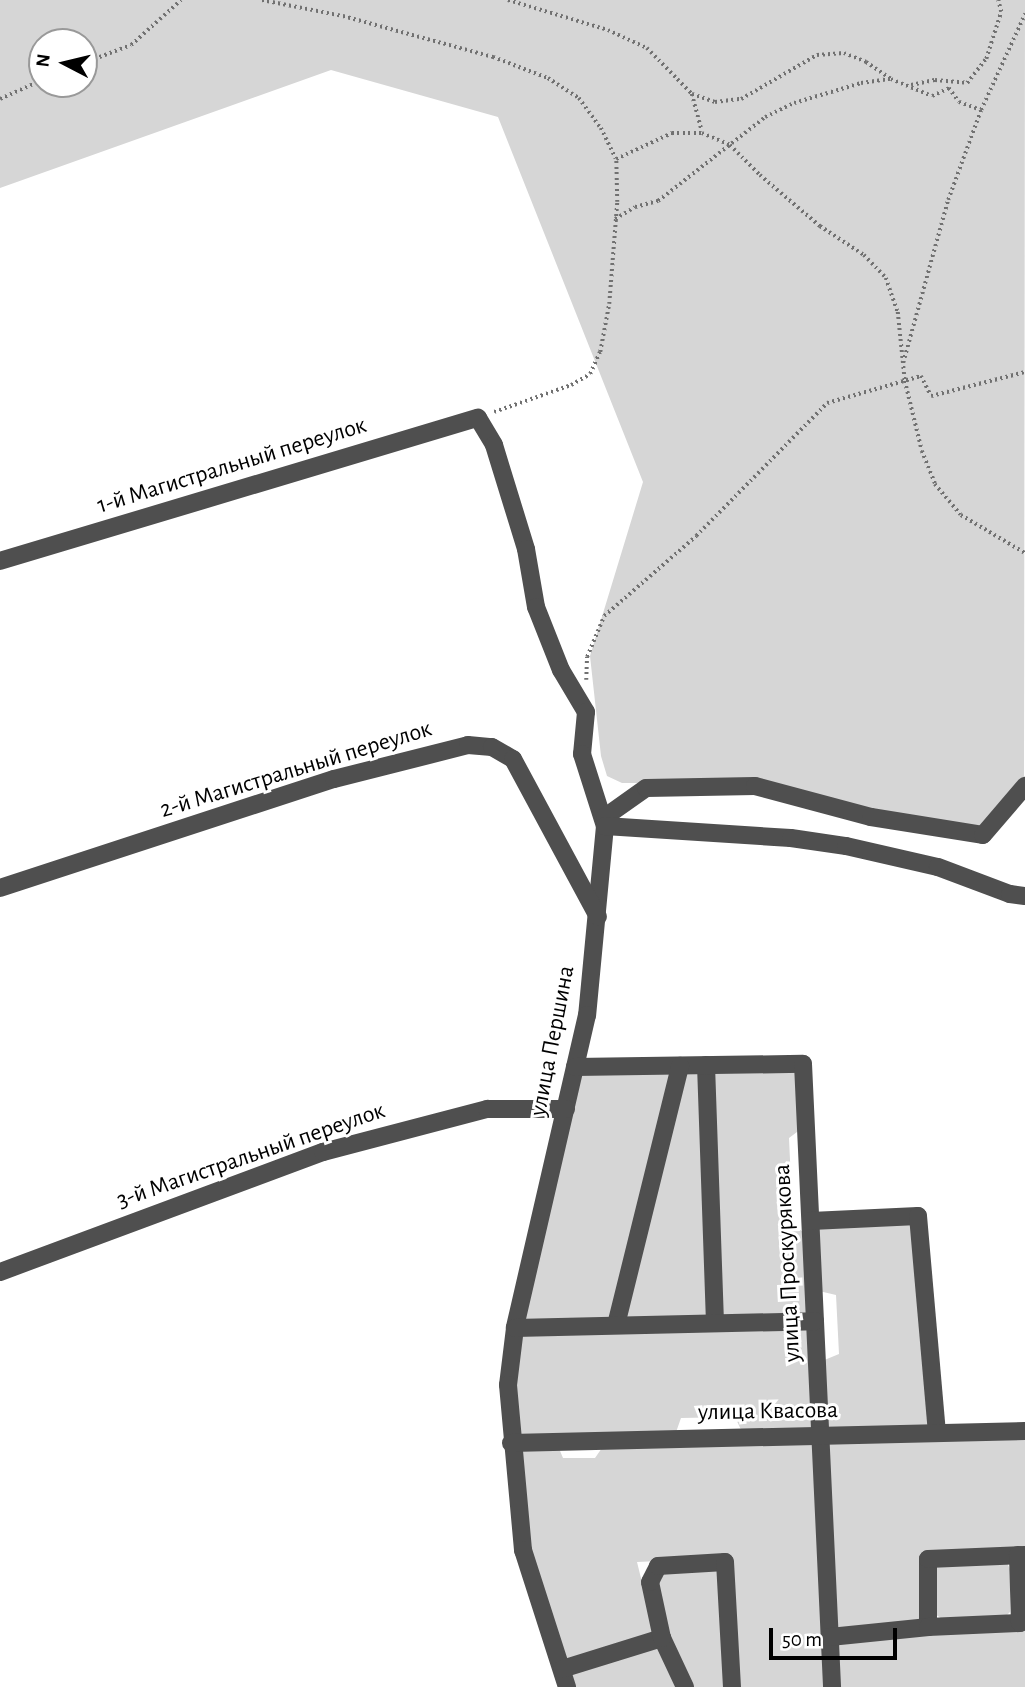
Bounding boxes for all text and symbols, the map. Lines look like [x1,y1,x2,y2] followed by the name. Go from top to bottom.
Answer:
[28,28,98,98] north arrow
[33,53,54,68] text: N
[94,411,370,521] street label: 1-й Магистральный переулок
[157,715,435,825] street label: 2-й Магистральный переулок
[524,963,582,1119] street label: улица Першина
[113,1097,389,1215] street label: 3-й Магистральный переулок
[768,1163,808,1363] street label: улица Проскурякова
[698,1396,838,1428] street label: улица Квасова
[773,1614,901,1658] scale bar
[782,1629,822,1650] text: 50 m

